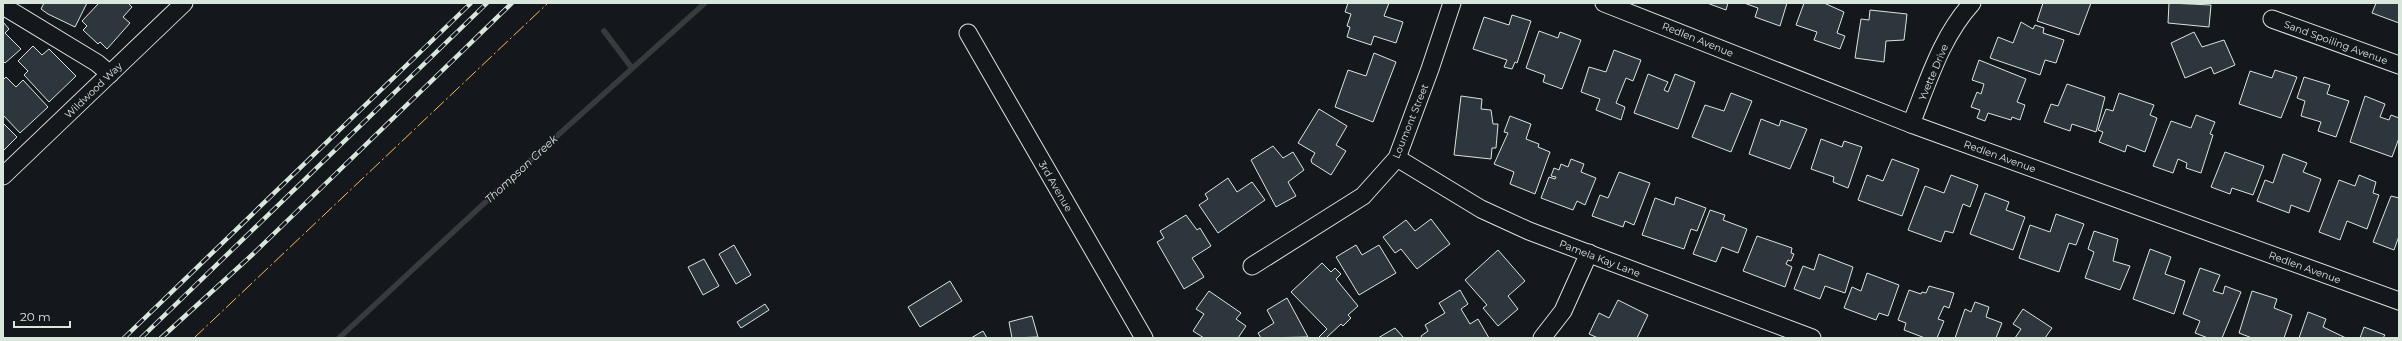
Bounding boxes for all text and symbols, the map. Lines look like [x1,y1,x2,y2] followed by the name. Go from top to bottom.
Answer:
[2282,18,2389,67] street label: Sand Spoiling Avenue
[1660,19,1735,60] street label: Redlen Avenue
[1916,42,1951,102] street label: Yvette Drive
[62,59,125,121] street label: Wildwood Way
[1390,82,1431,160] street label: Loumont Street
[482,131,561,206] water label: Thompson Creek
[1962,137,2038,176] street label: Redlen Avenue
[1036,158,1075,214] street label: 3rd Avenue
[1557,237,1642,280] street label: Pamela Kay Lane
[2267,248,2343,287] street label: Redlen Avenue
[14,303,70,329] scale bar
[20,309,51,324] text: 20 m

